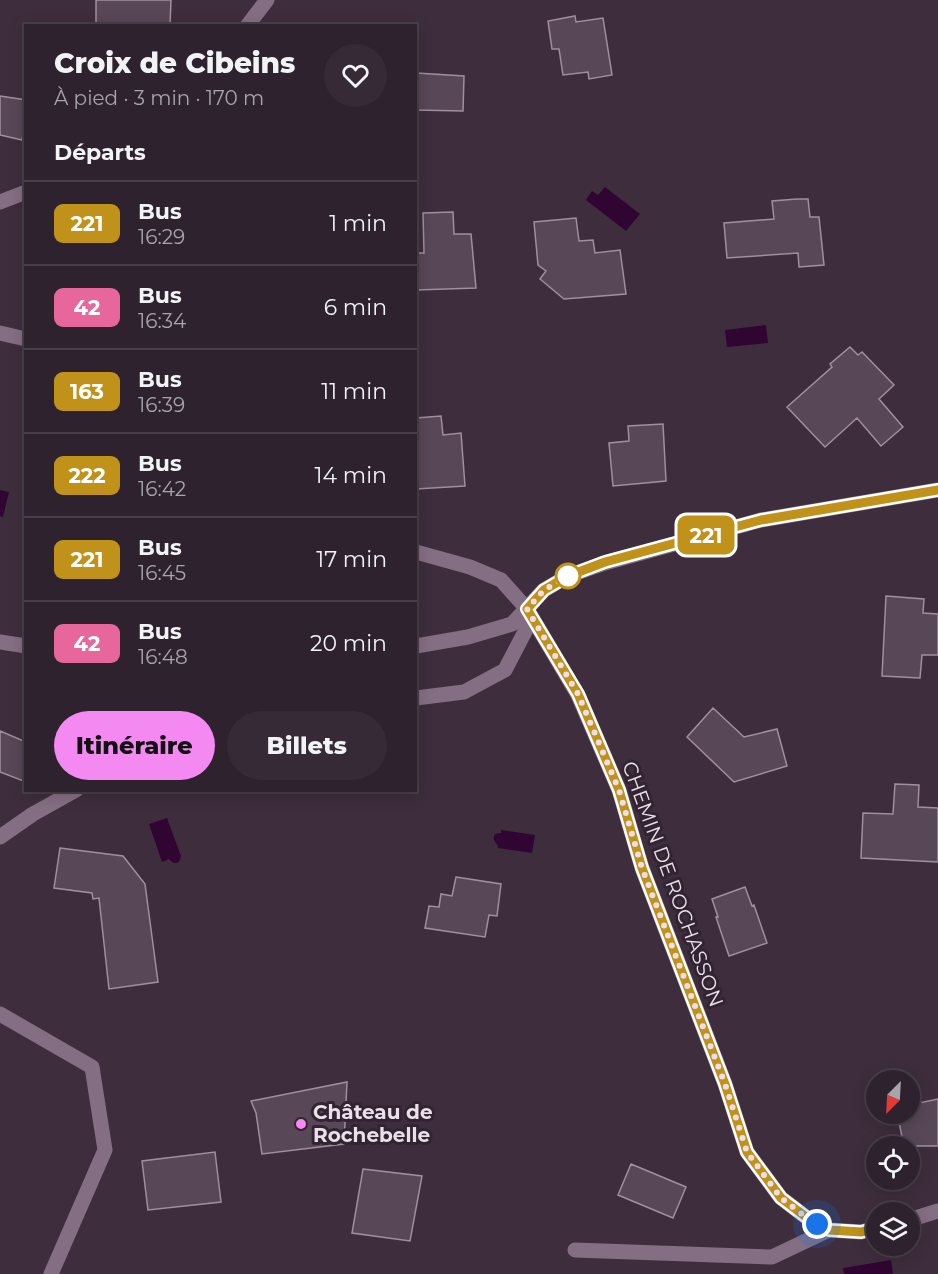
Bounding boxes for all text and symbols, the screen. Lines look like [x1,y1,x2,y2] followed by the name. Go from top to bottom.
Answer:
[324,44,387,107] button: heart
[54,46,295,80] text: Croix de Cibeins
[54,86,264,110] text: À pied · 3 min · 170 m
[54,139,146,166] text: Départs
[138,198,182,225] text: Bus
[329,210,387,237] text: 1 min
[70,211,104,236] text: 221
[138,225,185,249] text: 16:29
[138,282,182,309] text: Bus
[324,294,387,321] text: 6 min
[74,295,100,320] text: 42
[138,309,186,333] text: 16:34
[138,366,182,393] text: Bus
[321,378,387,405] text: 11 min
[70,379,104,404] text: 163
[138,393,185,417] text: 16:39
[138,450,182,477] text: Bus
[315,462,387,489] text: 14 min
[68,463,106,488] text: 222
[138,477,186,501] text: 16:42
[672,516,740,554] line badge: 221
[689,523,723,548] text: 221
[138,534,182,561] text: Bus
[316,546,387,573] text: 17 min
[70,547,104,572] text: 221
[138,561,186,585] text: 16:45
[555,563,581,589] unlabelled marker
[138,618,182,645] text: Bus
[310,630,387,657] text: 20 min
[74,631,100,656] text: 42
[138,645,188,669] text: 16:48
[54,711,215,780] button: Itinéraire
[227,711,387,780] button: Billets
[617,758,729,1010] street label: CHEMIN DE ROCHASSON
[866,1070,920,1124] north arrow
[866,1070,920,1256] map controls
[313,1100,433,1147] place label: Château de Rochebelle
[294,1117,308,1131] marker: Château de Rochebelle
[866,1136,920,1190] button: locate
[866,1202,920,1256] button: layers
[802,1209,832,1239] your location

